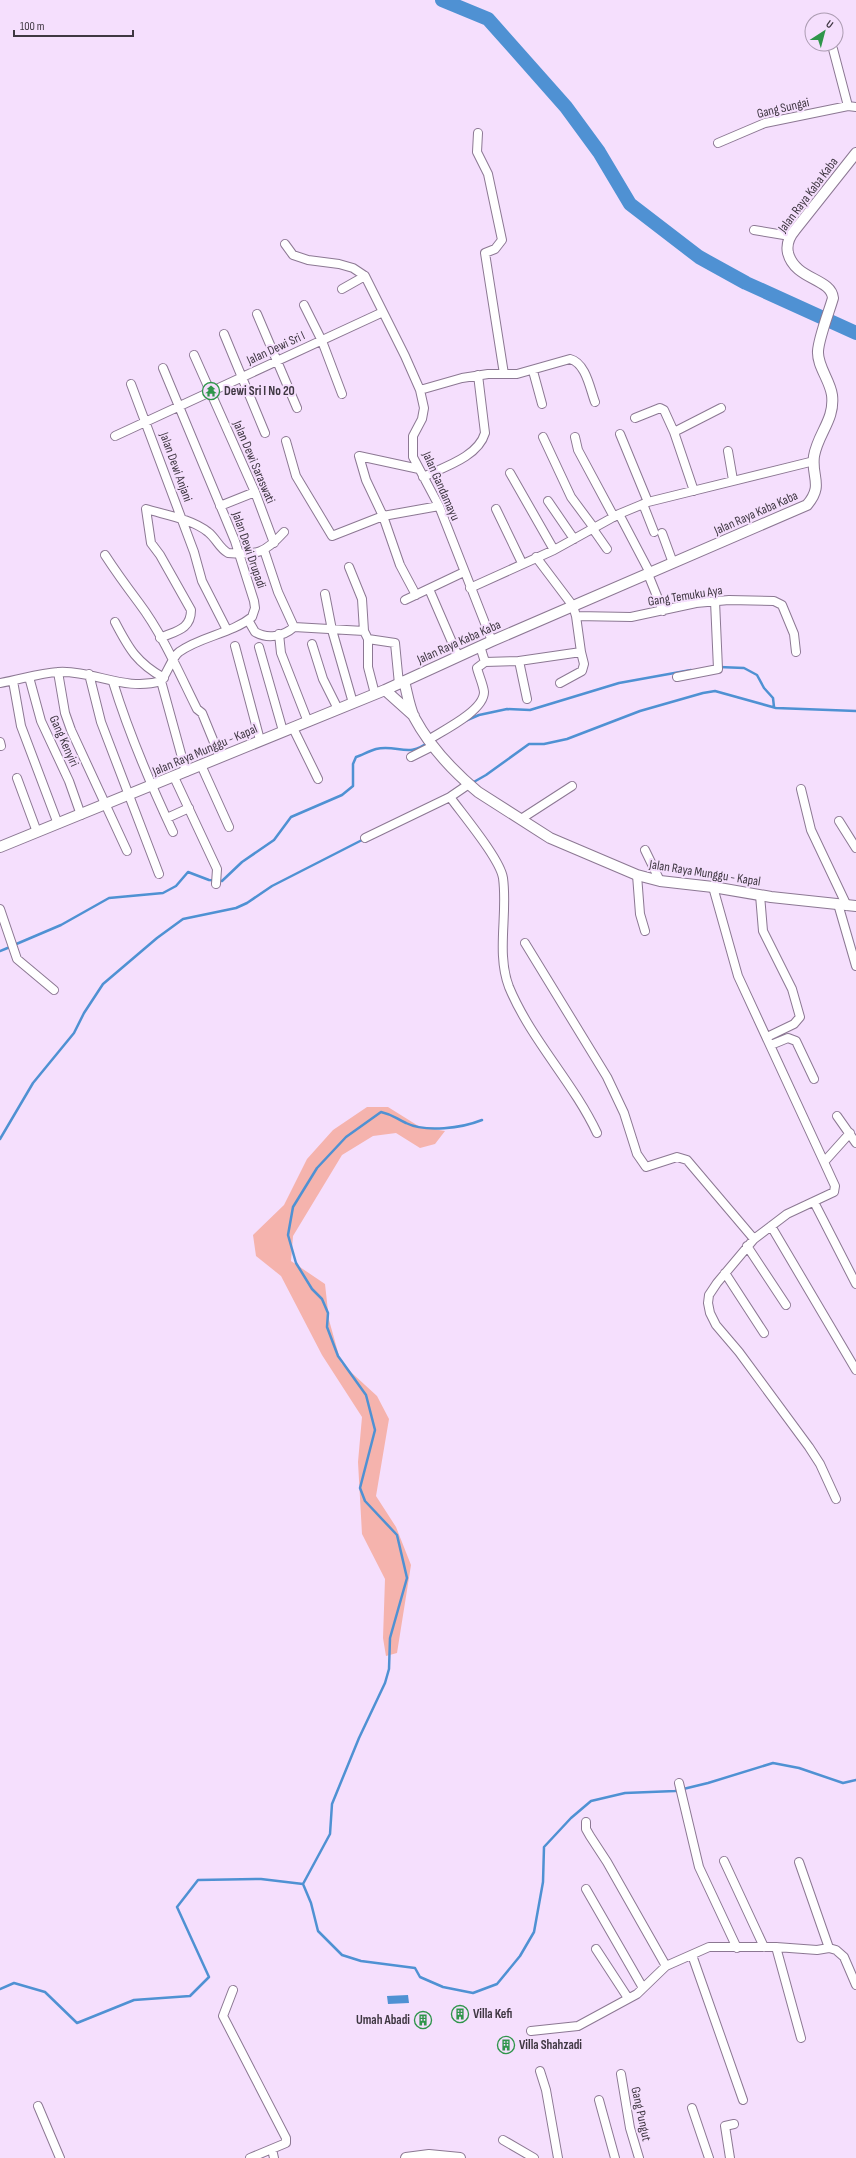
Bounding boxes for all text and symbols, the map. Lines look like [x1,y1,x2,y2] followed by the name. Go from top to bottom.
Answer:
[14,12,133,38] scale bar
[804,12,844,52] north arrow
[823,17,836,31] text: U
[20,19,45,34] text: 100 m
[755,94,811,122] street label: Gang Sungai
[774,154,841,236] street label: Jalan Raya Kaba Kaba
[243,328,308,369] street label: Jalan Dewi Sri I
[201,381,221,401] temple icon: Dewi Sri I No 20
[224,383,295,399] place label: Dewi Sri I No 20
[229,417,279,506] street label: Jalan Dewi Saraswati
[156,429,196,504] street label: Jalan Dewi Anjani
[418,448,463,523] street label: Jalan Gandamayu
[711,487,800,539] street label: Jalan Raya Kaba Kaba
[228,509,270,590] street label: Jalan Dewi Drupadi
[647,582,723,610] street label: Gang Temuku Aya
[414,616,503,668] street label: Jalan Raya Kaba Kaba
[46,713,82,769] street label: Gang Kenyiri
[149,721,260,780] street label: Jalan Raya Munggu - Kapal
[647,856,762,890] street label: Jalan Raya Munggu - Kapal
[450,2004,470,2024] building icon: Villa Kefi
[473,2006,512,2022] place label: Villa Kefi
[413,2010,433,2030] building icon: Umah Abadi
[356,2012,410,2028] place label: Umah Abadi
[496,2035,516,2055] building icon: Villa Shahzadi
[519,2037,582,2053] place label: Villa Shahzadi
[627,2085,655,2143] street label: Gang Pungut

